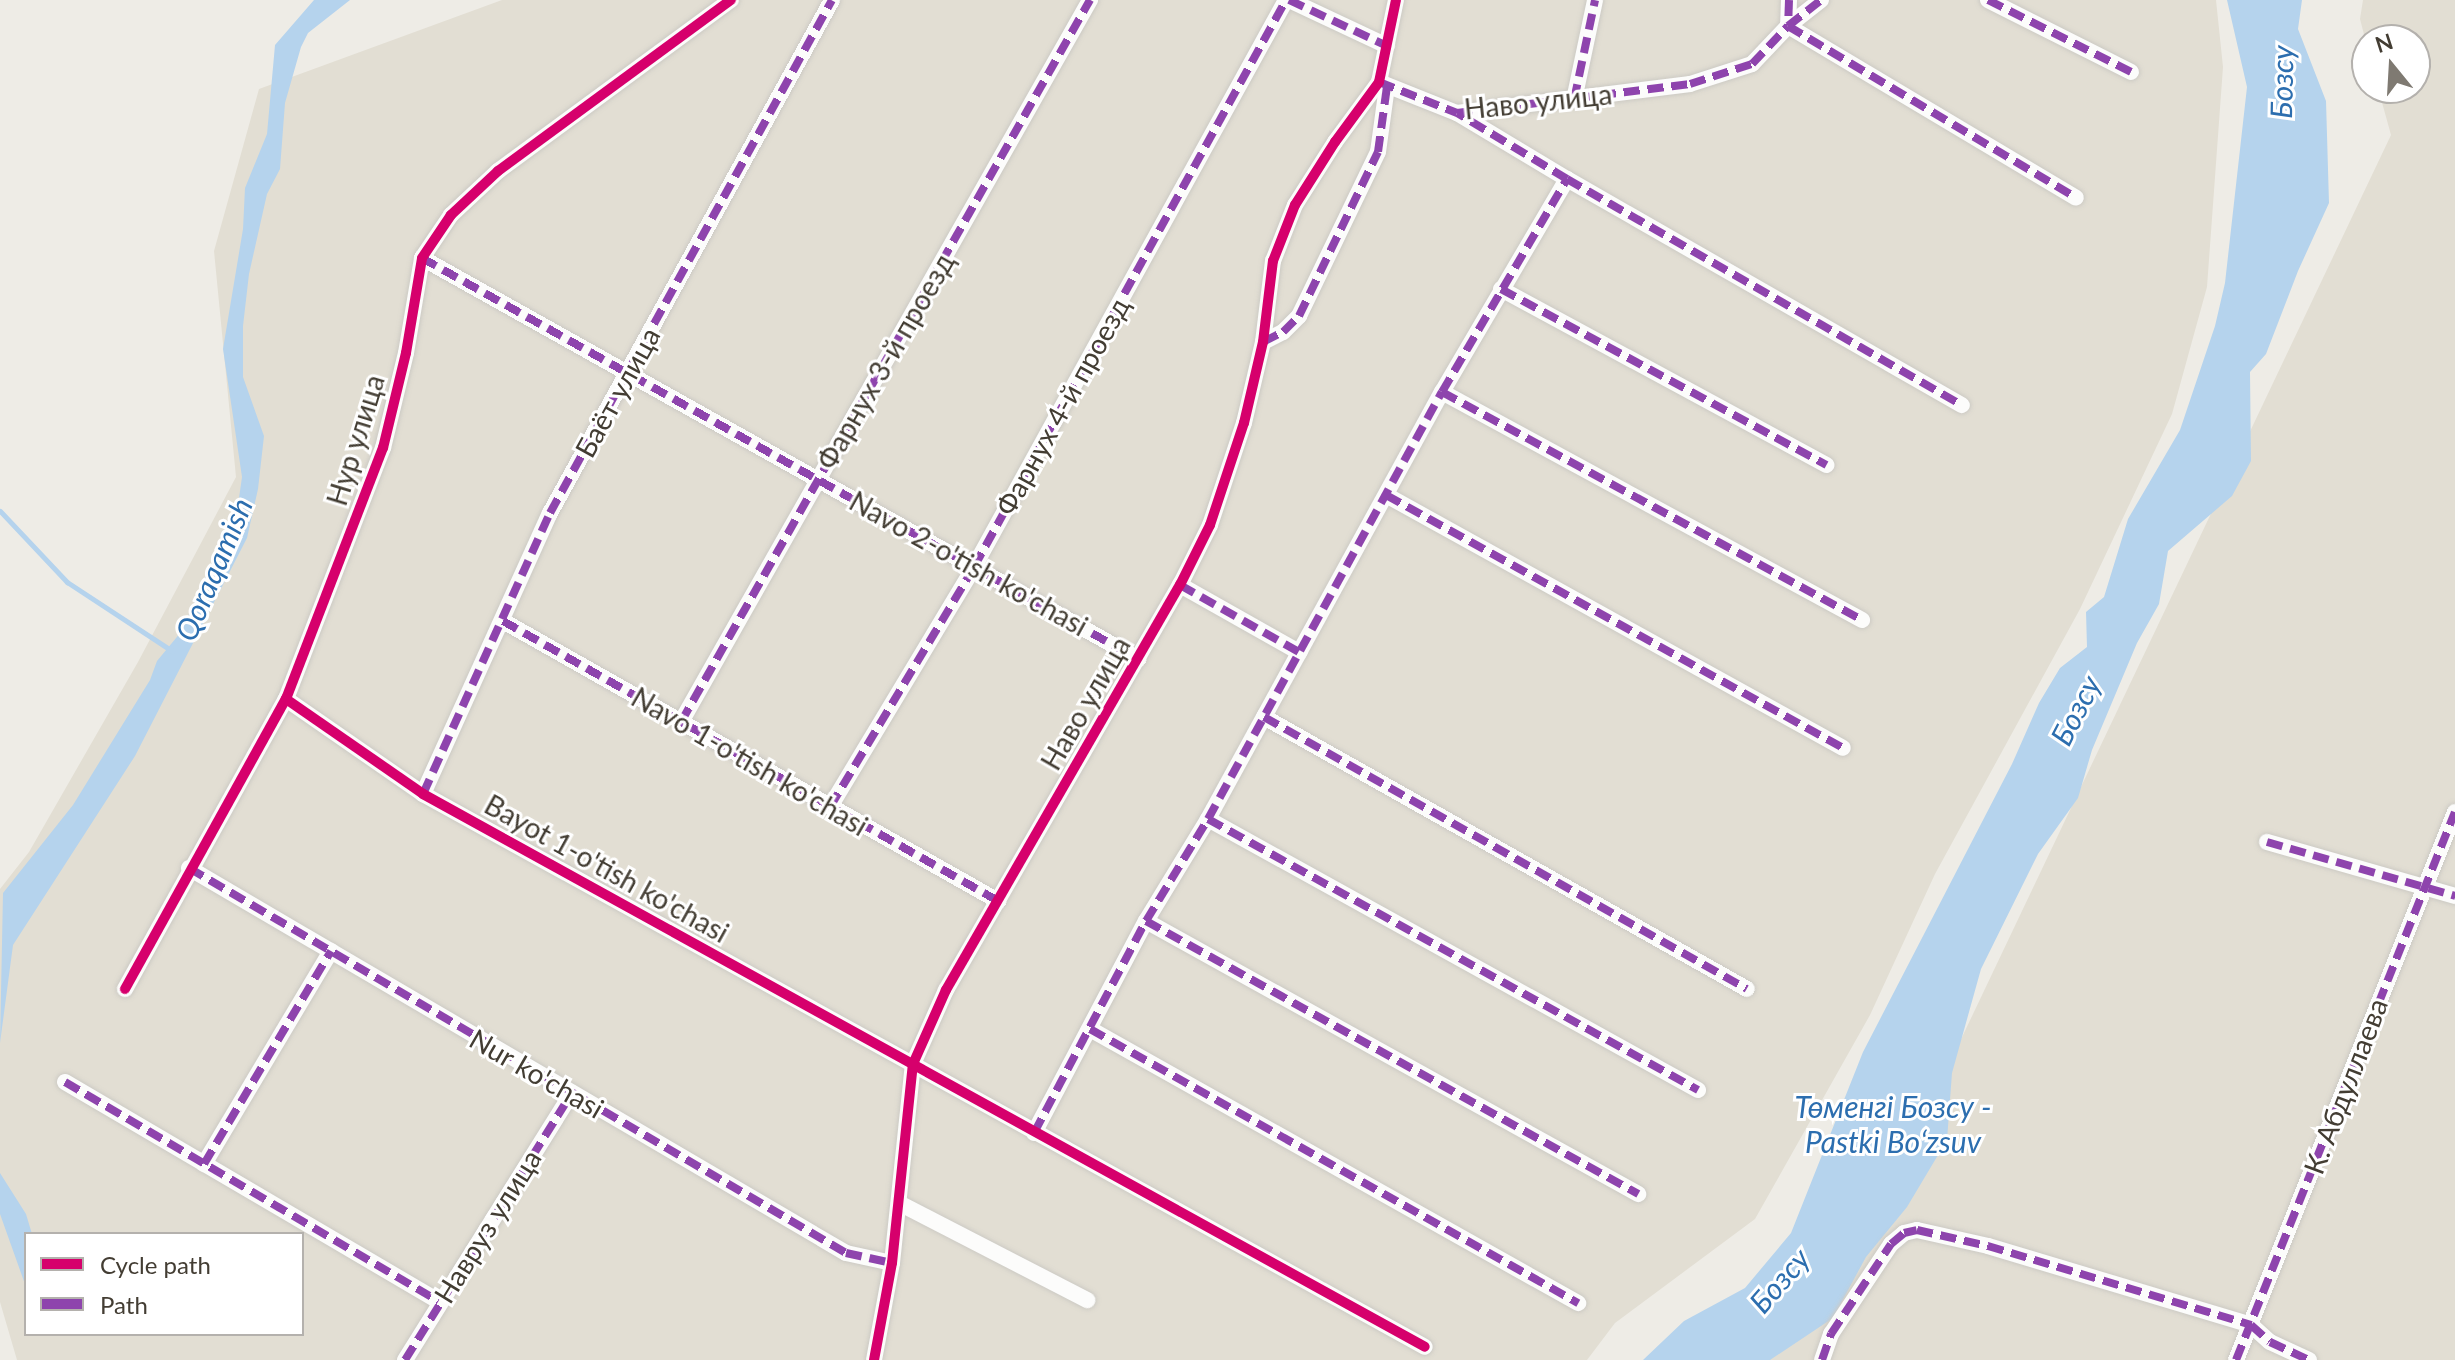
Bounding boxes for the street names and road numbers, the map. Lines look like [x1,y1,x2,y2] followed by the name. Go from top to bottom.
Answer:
[1462,77,1614,125] street label: Наво улица
[809,247,961,475] street label: Фарнух 3-й проезд
[988,291,1136,521] street label: Фарнух 4-й проезд
[568,321,666,463] street label: Баёт улица
[319,371,391,509] street label: Нур улица
[844,484,1094,642] street label: Navo 2-o'tish ko'chasi
[1033,630,1137,776] street label: Наво улица
[626,680,874,842] street label: Navo 1-o'tish ko'chasi
[479,787,735,949] street label: Bayot 1-o'tish ko'chasi
[2296,993,2394,1179] street label: К. Абдуллаева
[464,1021,610,1125] street label: Nur ko'chasi
[426,1143,548,1309] street label: Навруз улица

